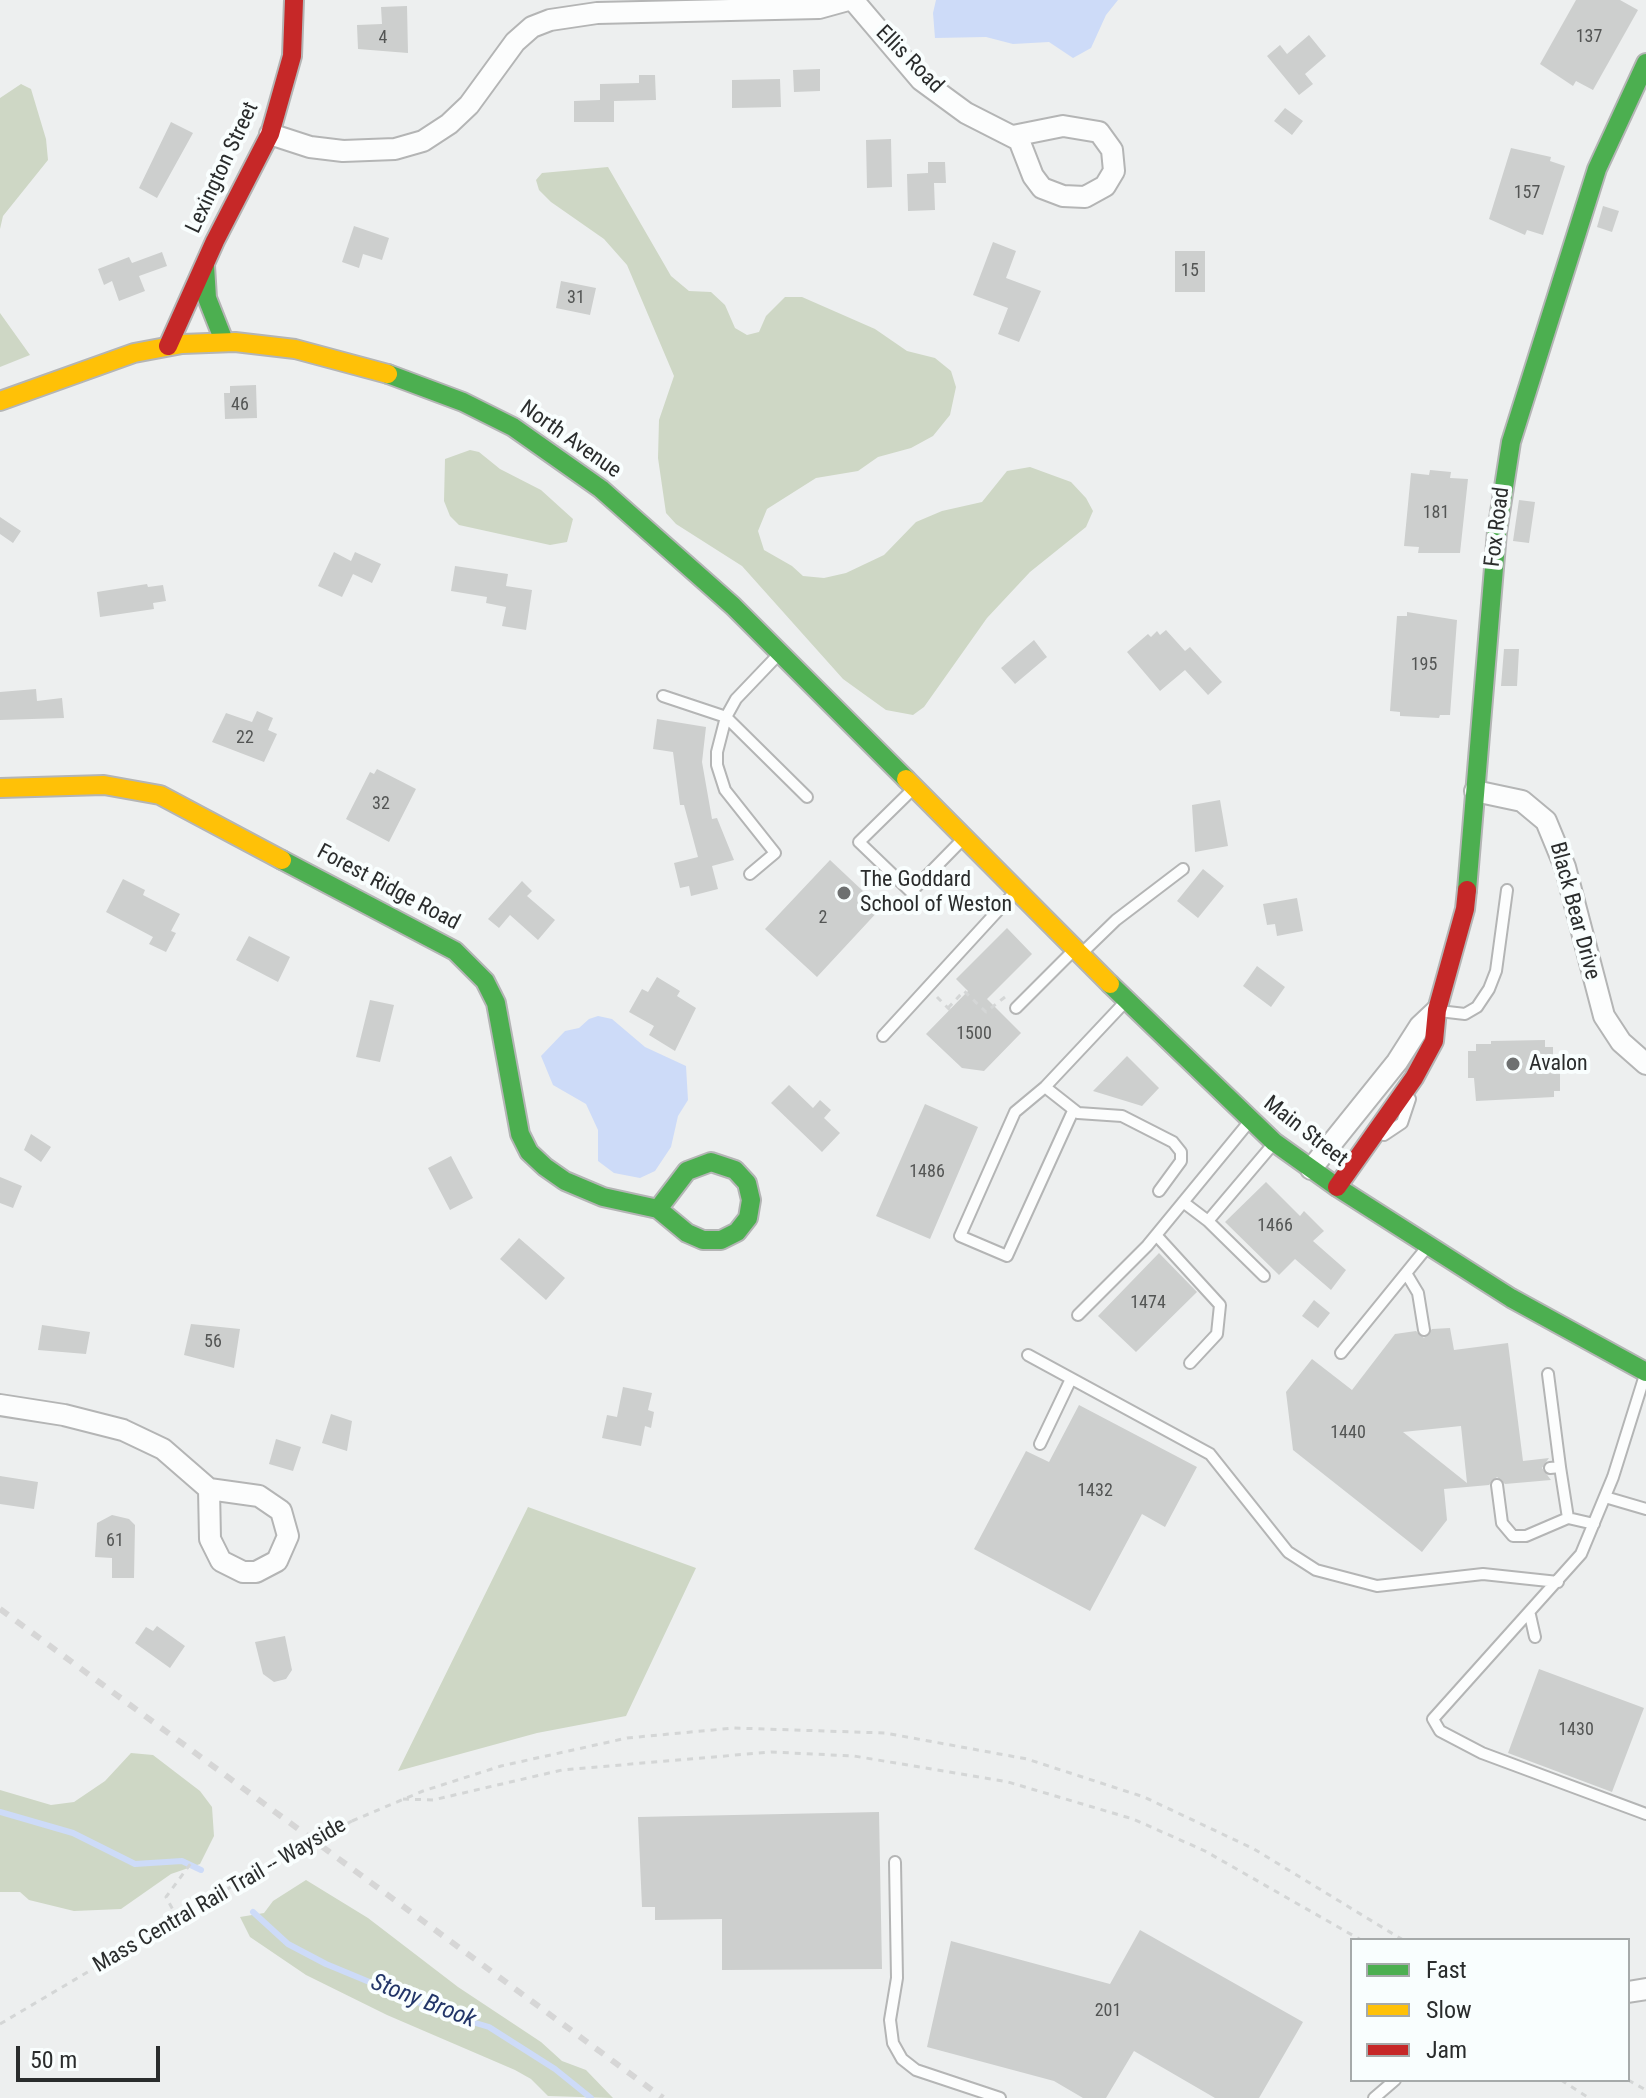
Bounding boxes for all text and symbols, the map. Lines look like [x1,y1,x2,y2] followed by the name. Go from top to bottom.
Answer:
[869,20,949,100] street label: Ellis Road
[1576,26,1602,48] house number: 137
[379,27,387,49] house number: 4
[181,98,265,238] street label: Lexington Street
[1514,182,1540,204] house number: 157
[1181,260,1199,282] house number: 15
[567,287,585,309] house number: 31
[231,394,249,416] house number: 46
[514,396,626,484] street label: North Avenue
[1480,486,1516,568] street label: Fox Road
[1423,502,1449,524] house number: 181
[1411,654,1437,676] house number: 195
[236,727,254,749] house number: 22
[372,793,390,815] house number: 32
[312,839,464,937] street label: Forest Ridge Road
[1543,839,1605,983] street label: Black Bear Drive
[860,867,1012,918] place label: The Goddard School of Weston
[835,884,853,902] marker: The Goddard School of Weston
[819,907,827,929] house number: 2
[956,1023,992,1045] house number: 1500
[1529,1051,1588,1077] place label: Avalon
[1504,1055,1522,1073] marker: Avalon
[1258,1091,1352,1173] street label: Main Street
[909,1161,945,1183] house number: 1486
[1257,1215,1293,1237] house number: 1466
[1130,1292,1166,1314] house number: 1474
[204,1331,222,1353] house number: 56
[1330,1422,1366,1444] house number: 1440
[1077,1480,1113,1502] house number: 1432
[106,1530,124,1552] house number: 61
[1558,1719,1594,1741] house number: 1430
[89,1813,351,1979] street label: Mass Central Rail Trail -- Wayside
[1350,1938,1630,2082] legend
[1426,1956,1467,1984] text: Fast
[366,1969,480,2035] water label: Stony Brook
[1426,1996,1472,2024] text: Slow
[1095,2000,1121,2022] house number: 201
[20,2030,164,2080] scale bar
[1426,2036,1467,2064] text: Jam
[30,2046,77,2074] text: 50 m

